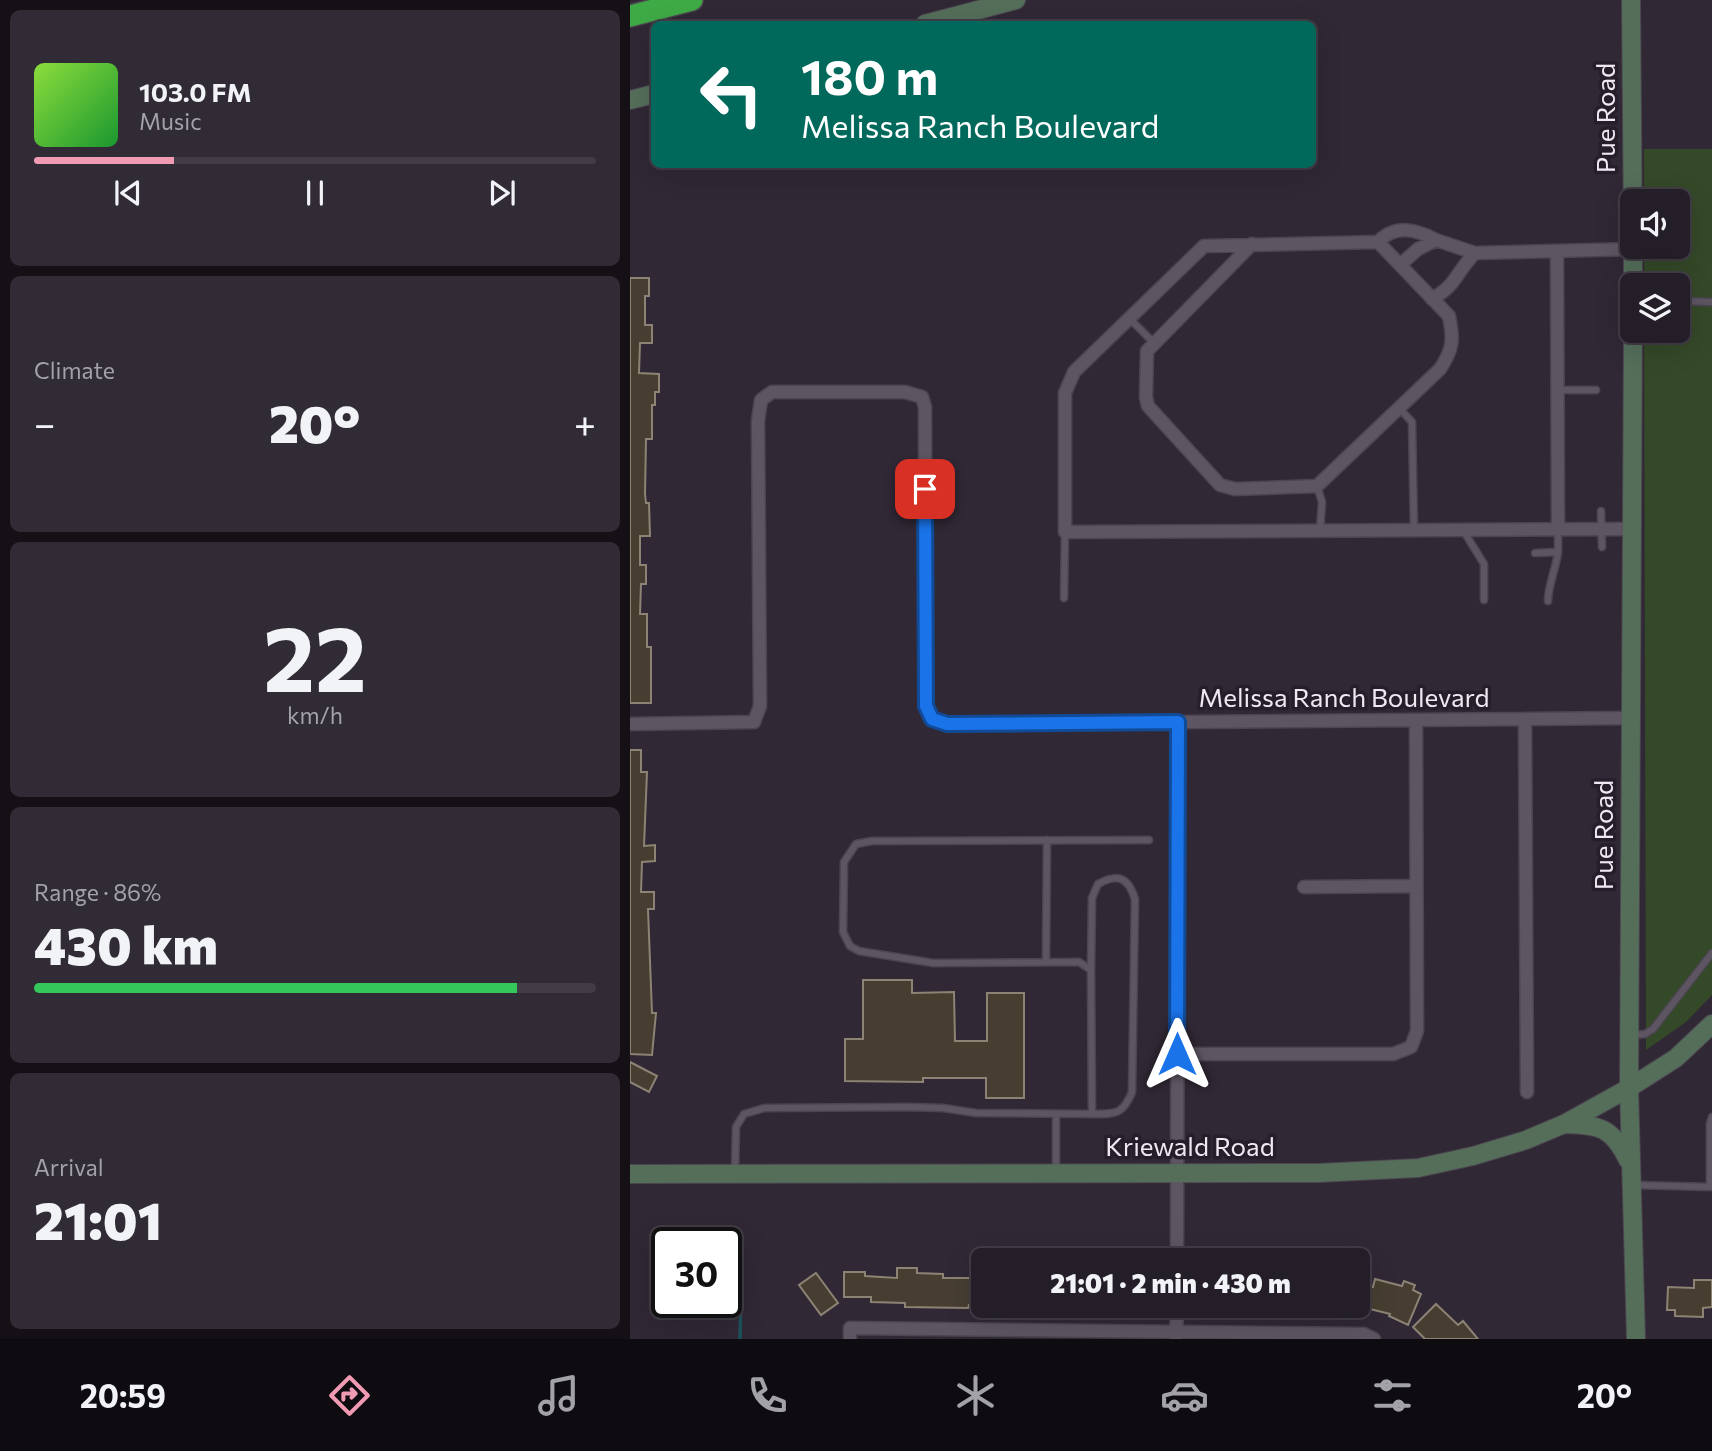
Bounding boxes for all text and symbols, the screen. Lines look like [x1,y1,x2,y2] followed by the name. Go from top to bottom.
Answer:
[801,45,938,105] text: 180 m
[686,49,777,140] icon: left
[1589,63,1620,173] street label: Pue Road
[139,76,251,107] text: 103.0 FM
[801,105,1159,145] text: Melissa Ranch Boulevard
[139,107,202,135] text: Music
[109,174,147,212] icon: previous
[296,174,334,212] icon: pause
[483,174,521,212] icon: next
[1620,189,1690,343] map controls
[1620,189,1690,259] button: sound
[1620,273,1690,343] button: layers
[34,356,115,384] text: Climate
[269,390,360,454] text: 20°
[34,399,56,446] text: −
[574,399,596,446] text: +
[895,459,955,519] pin
[906,470,944,508] icon: arrive
[263,599,367,711] text: 22
[1198,681,1490,712] street label: Melissa Ranch Boulevard
[287,701,343,729] text: km/h
[1587,780,1618,890] street label: Pue Road
[34,878,161,906] text: Range · 86%
[34,912,218,976] text: 430 km
[1140,1017,1214,1091] position arrow
[1105,1130,1275,1161] street label: Kriewald Road
[34,1153,104,1181] text: Arrival
[34,1187,162,1251] text: 21:01
[651,1227,742,1318] speed limit sign: 30
[1050,1267,1291,1298] text: 21:01 · 2 min · 430 m
[325,1371,374,1420] icon: directions
[534,1371,583,1420] icon: music
[743,1371,792,1420] icon: phone
[951,1371,1000,1420] icon: climate
[1160,1371,1209,1420] icon: car
[1368,1371,1417,1420] icon: filters
[80,1375,166,1415] text: 20:59
[1577,1375,1632,1415] text: 20°

